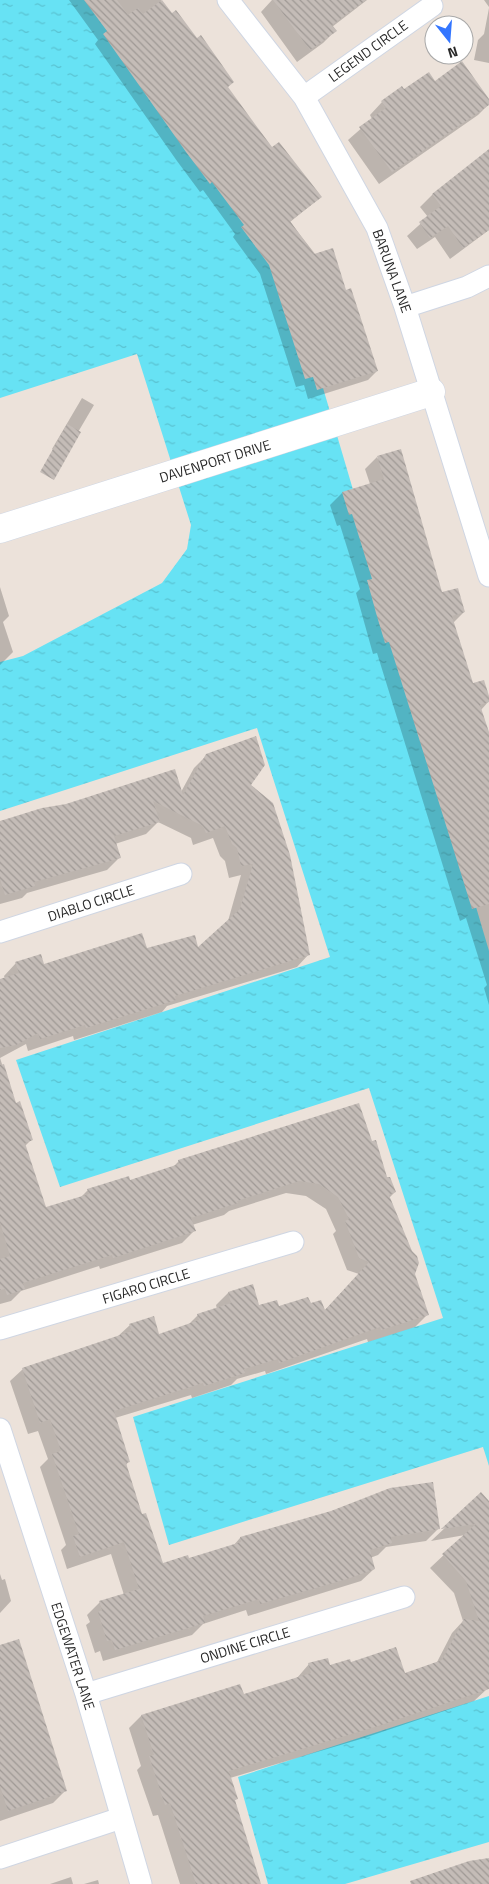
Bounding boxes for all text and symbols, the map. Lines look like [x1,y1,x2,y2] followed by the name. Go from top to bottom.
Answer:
[323,14,412,87] street label: LEGEND CIRCLE
[424,15,474,65] north arrow
[445,41,461,64] text: N
[368,226,417,316] street label: BARUNA LANE
[157,434,273,487] street label: DAVENPORT DRIVE
[45,879,137,926] street label: DIABLO CIRCLE
[100,1262,192,1309] street label: FIGARO CIRCLE
[46,1599,101,1713] street label: EDGEWATER LANE
[197,1621,293,1668] street label: ONDINE CIRCLE

